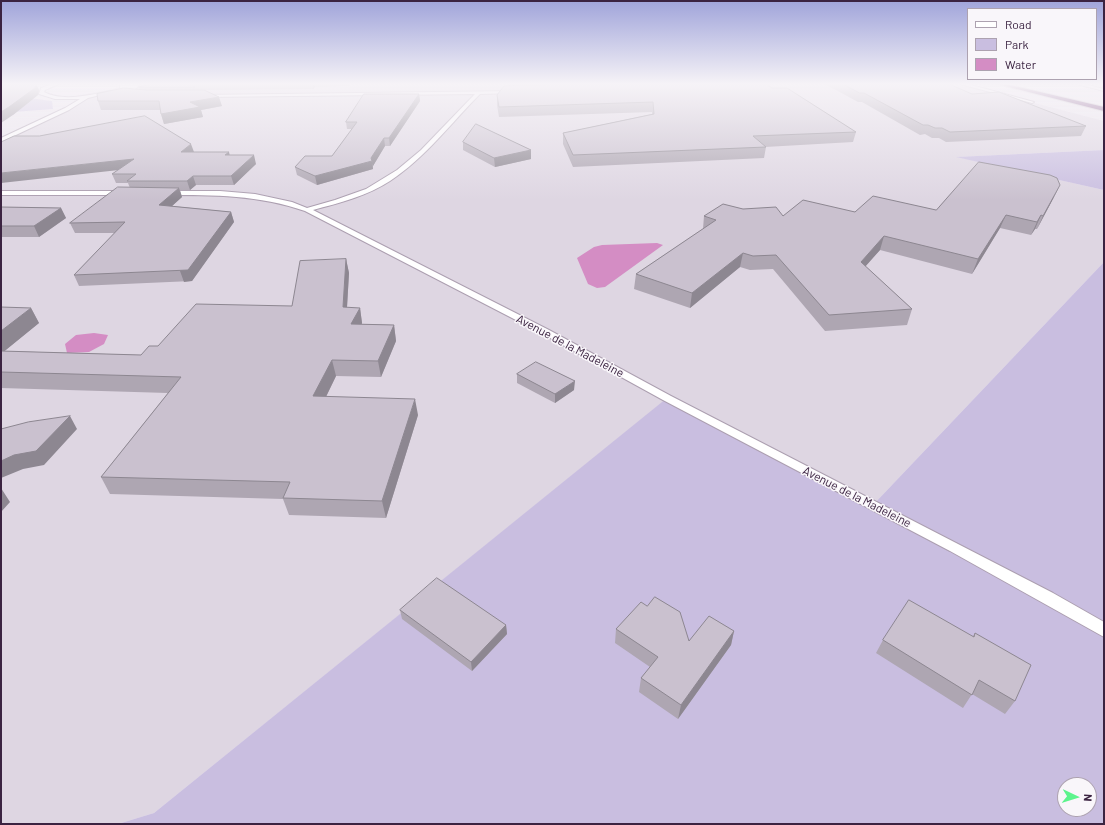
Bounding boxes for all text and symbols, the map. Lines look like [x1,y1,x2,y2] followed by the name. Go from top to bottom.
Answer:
[967,8,1097,80] legend
[1005,17,1032,31] text: Road
[1005,37,1029,51] text: Park
[1005,57,1036,71] text: Water
[514,312,626,380] street label: Avenue de la Madeleine
[800,463,914,531] street label: Avenue de la Madeleine
[1057,777,1097,817] north arrow
[1082,794,1095,802] text: N

